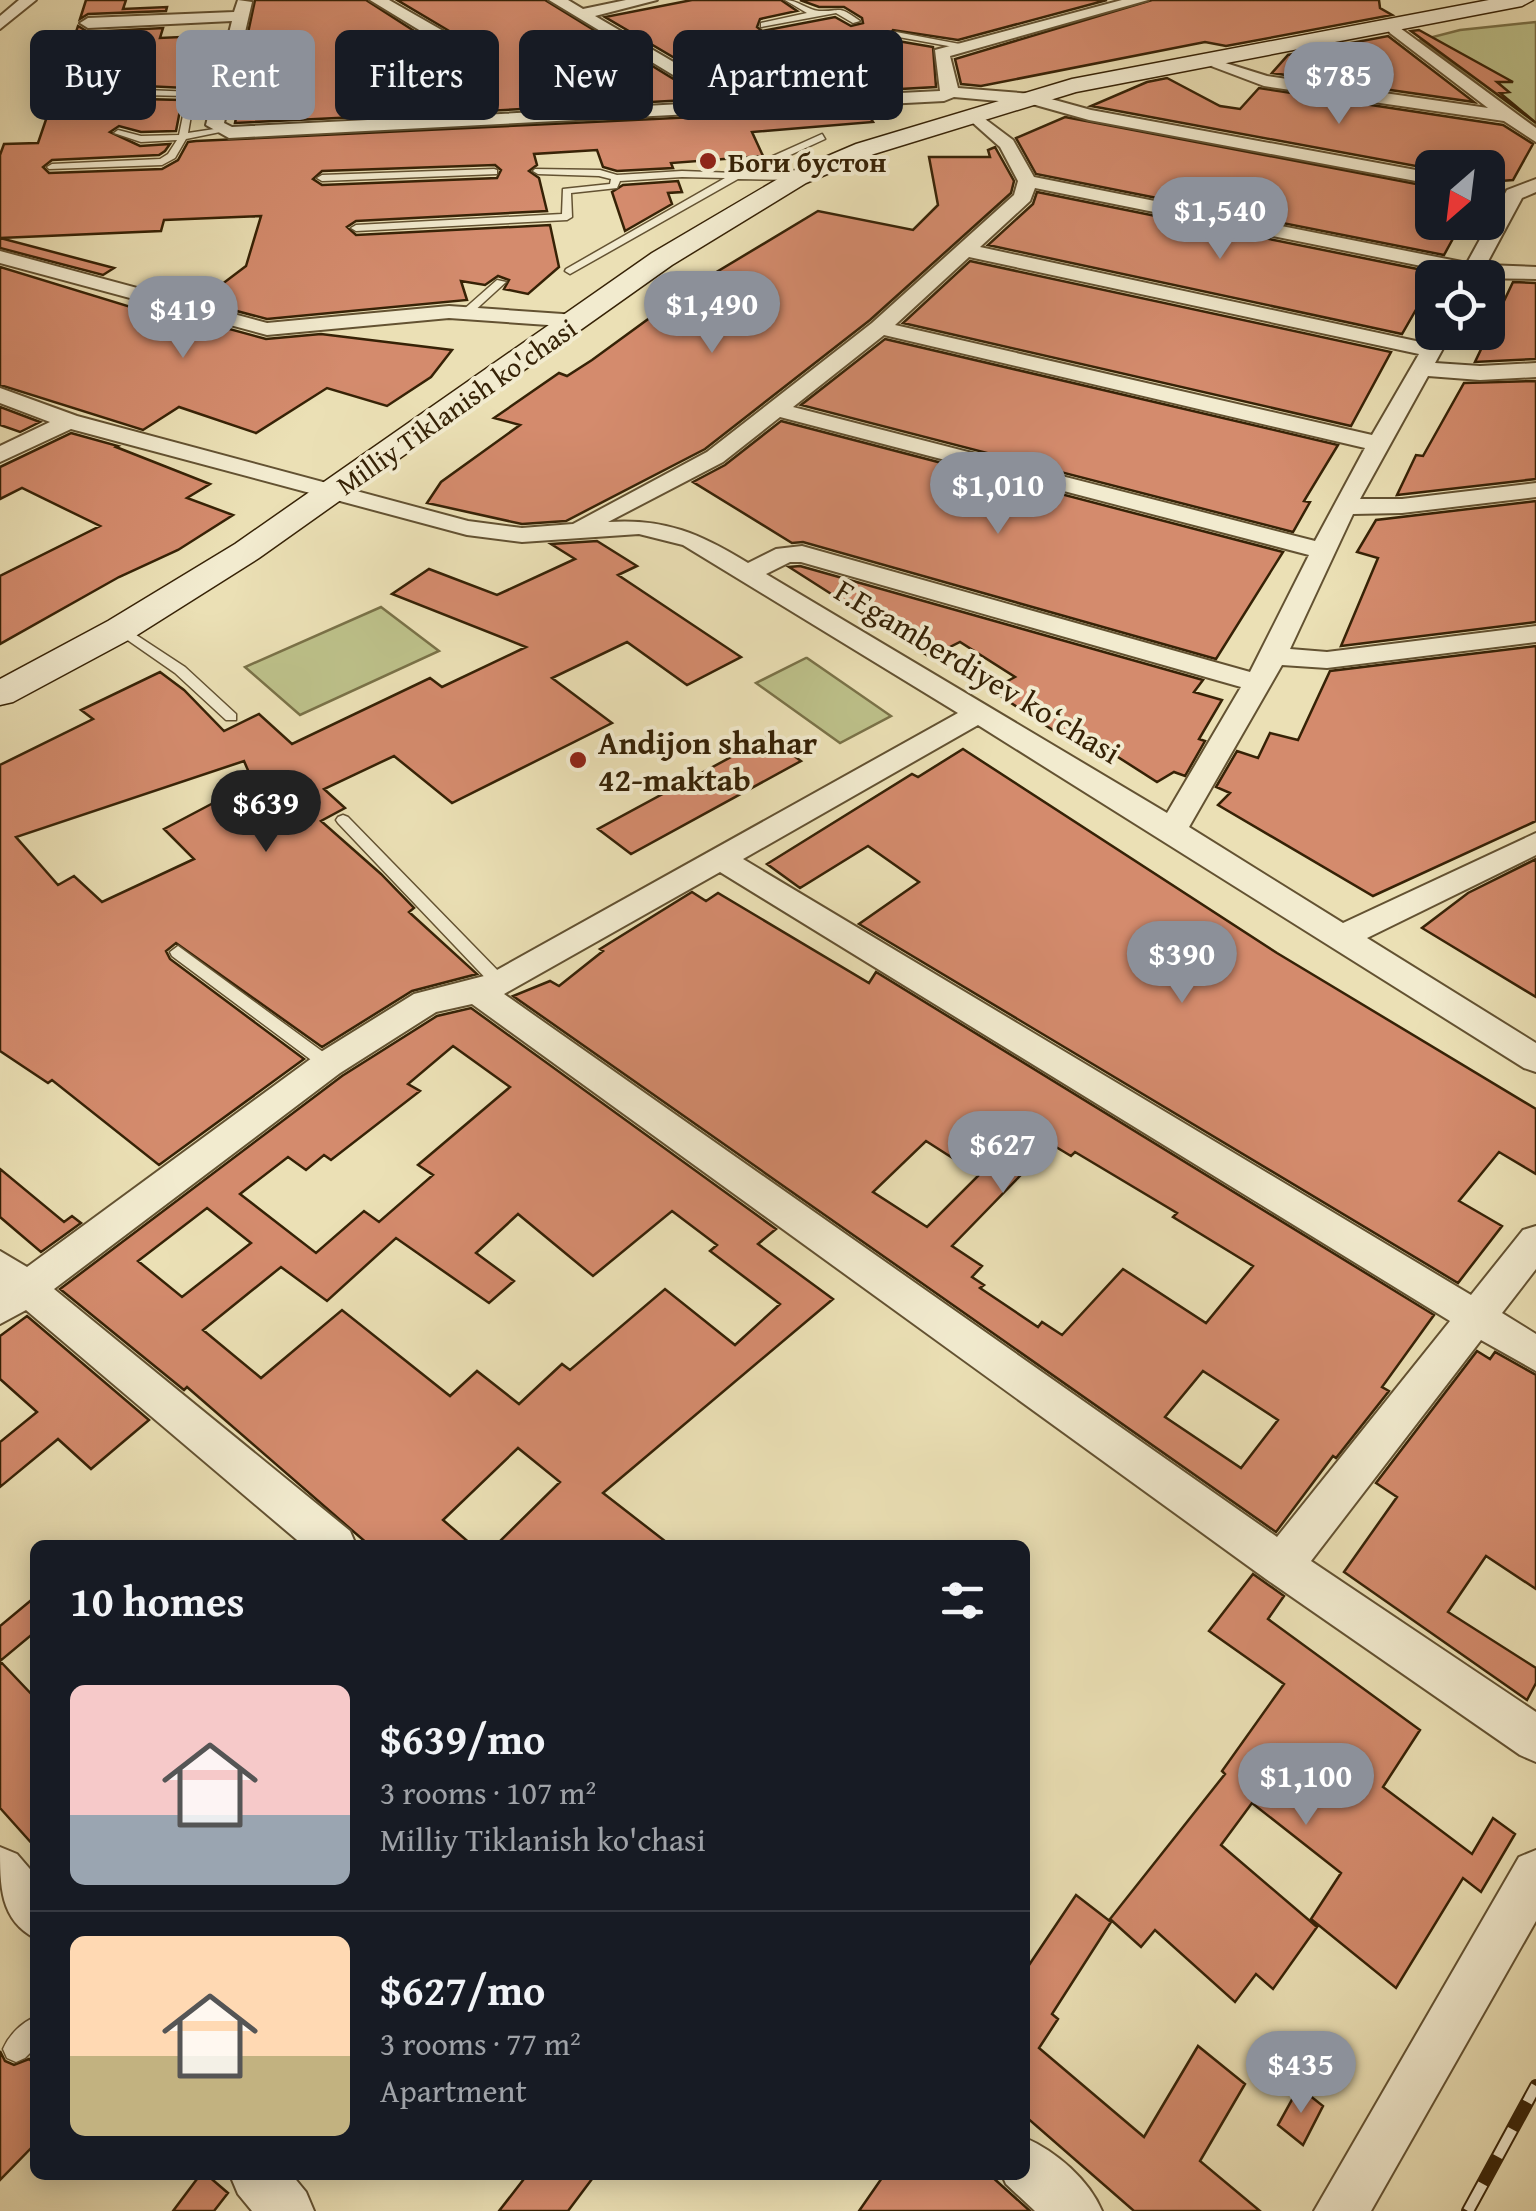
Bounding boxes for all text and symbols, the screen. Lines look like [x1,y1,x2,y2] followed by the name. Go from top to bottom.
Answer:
[30,30,156,120] chip: Buy
[176,30,315,120] chip: Rent
[335,30,499,120] chip: Filters
[519,30,653,120] chip: New
[673,30,903,120] chip: Apartment
[1280,42,1398,127] pin: $785
[1306,51,1372,98] text: $785
[728,141,886,182] place label: Боги бустон
[697,150,719,172] marker: Боги бустон
[1415,150,1505,240] north arrow
[1415,150,1505,350] map controls
[1139,177,1301,262] pin: $1,540
[1174,186,1266,233] text: $1,540
[1415,260,1505,350] button: locate
[631,271,793,356] pin: $1,490
[124,276,242,361] pin: $419
[666,280,758,327] text: $1,490
[150,285,216,332] text: $419
[327,307,585,505] street label: Milliy Tiklanish ko'chasi
[917,452,1079,537] pin: $1,010
[952,461,1044,508] text: $1,010
[826,567,1130,775] street label: F.Egamberdiyev kо‘chasi
[598,719,818,803] place label: Andijon shahar 42-maktab
[567,749,589,771] marker: Andijon shahar 42-maktab
[207,770,325,855] pin: $639
[233,779,299,826] text: $639
[1123,921,1241,1006] pin: $390
[1149,930,1215,977] text: $390
[944,1111,1062,1196] pin: $627
[970,1120,1036,1167] text: $627
[70,1570,245,1631] text: 10 homes
[935,1573,990,1628] icon: filters
[380,1708,545,1769] text: $639/mo
[150,1725,270,1845] icon: home
[1225,1743,1387,1828] pin: $1,100
[1260,1752,1352,1799] text: $1,100
[380,1769,596,1816] text: 3 rooms · 107 m²
[380,1816,706,1863] text: Milliy Tiklanish ko'chasi
[380,1959,545,2020] text: $627/mo
[150,1976,270,2096] icon: home
[380,2020,581,2067] text: 3 rooms · 77 m²
[1242,2031,1360,2116] pin: $435
[1268,2040,1334,2087] text: $435
[380,2067,527,2114] text: Apartment

